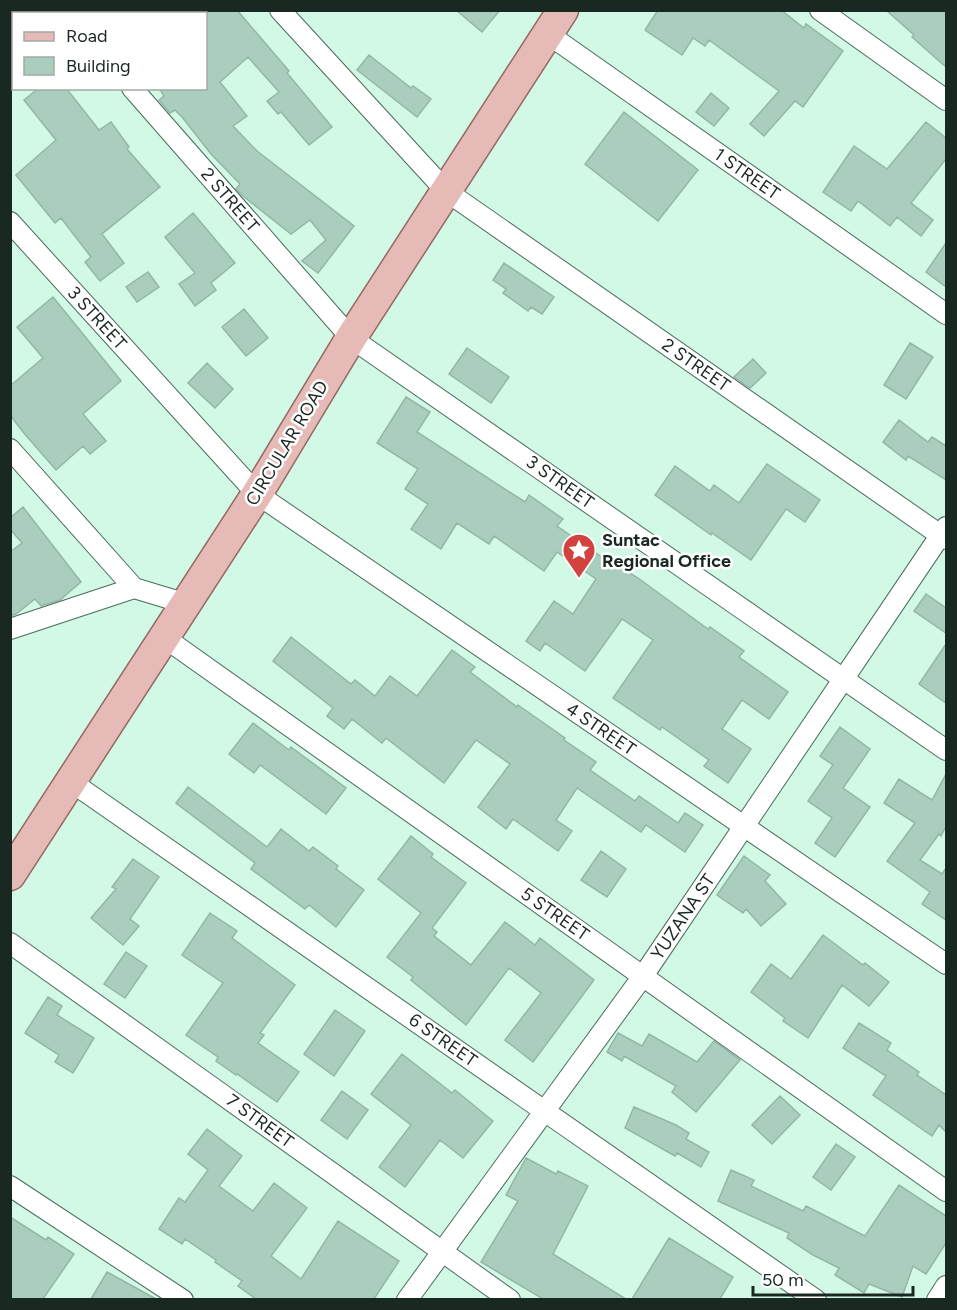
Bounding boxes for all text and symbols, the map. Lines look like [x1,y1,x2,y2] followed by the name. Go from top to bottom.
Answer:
[12,12,207,90] legend
[66,25,107,47] text: Road
[66,55,131,77] text: Building
[710,143,784,205] street label: 1 STREET
[196,163,264,237] street label: 2 STREET
[63,282,131,354] street label: 3 STREET
[658,334,734,396] street label: 2 STREET
[241,377,333,509] street label: CIRCULAR ROAD
[522,451,598,513] street label: 3 STREET
[602,529,731,572] place label: Suntac Regional Office
[561,532,597,579] place icon: Suntac Regional Office
[562,698,640,760] street label: 4 STREET
[646,870,720,964] street label: YUZANA ST
[517,883,593,945] street label: 5 STREET
[405,1009,481,1071] street label: 6 STREET
[222,1089,298,1153] street label: 7 STREET
[753,1259,914,1297] scale bar
[762,1269,804,1291] text: 50 m

